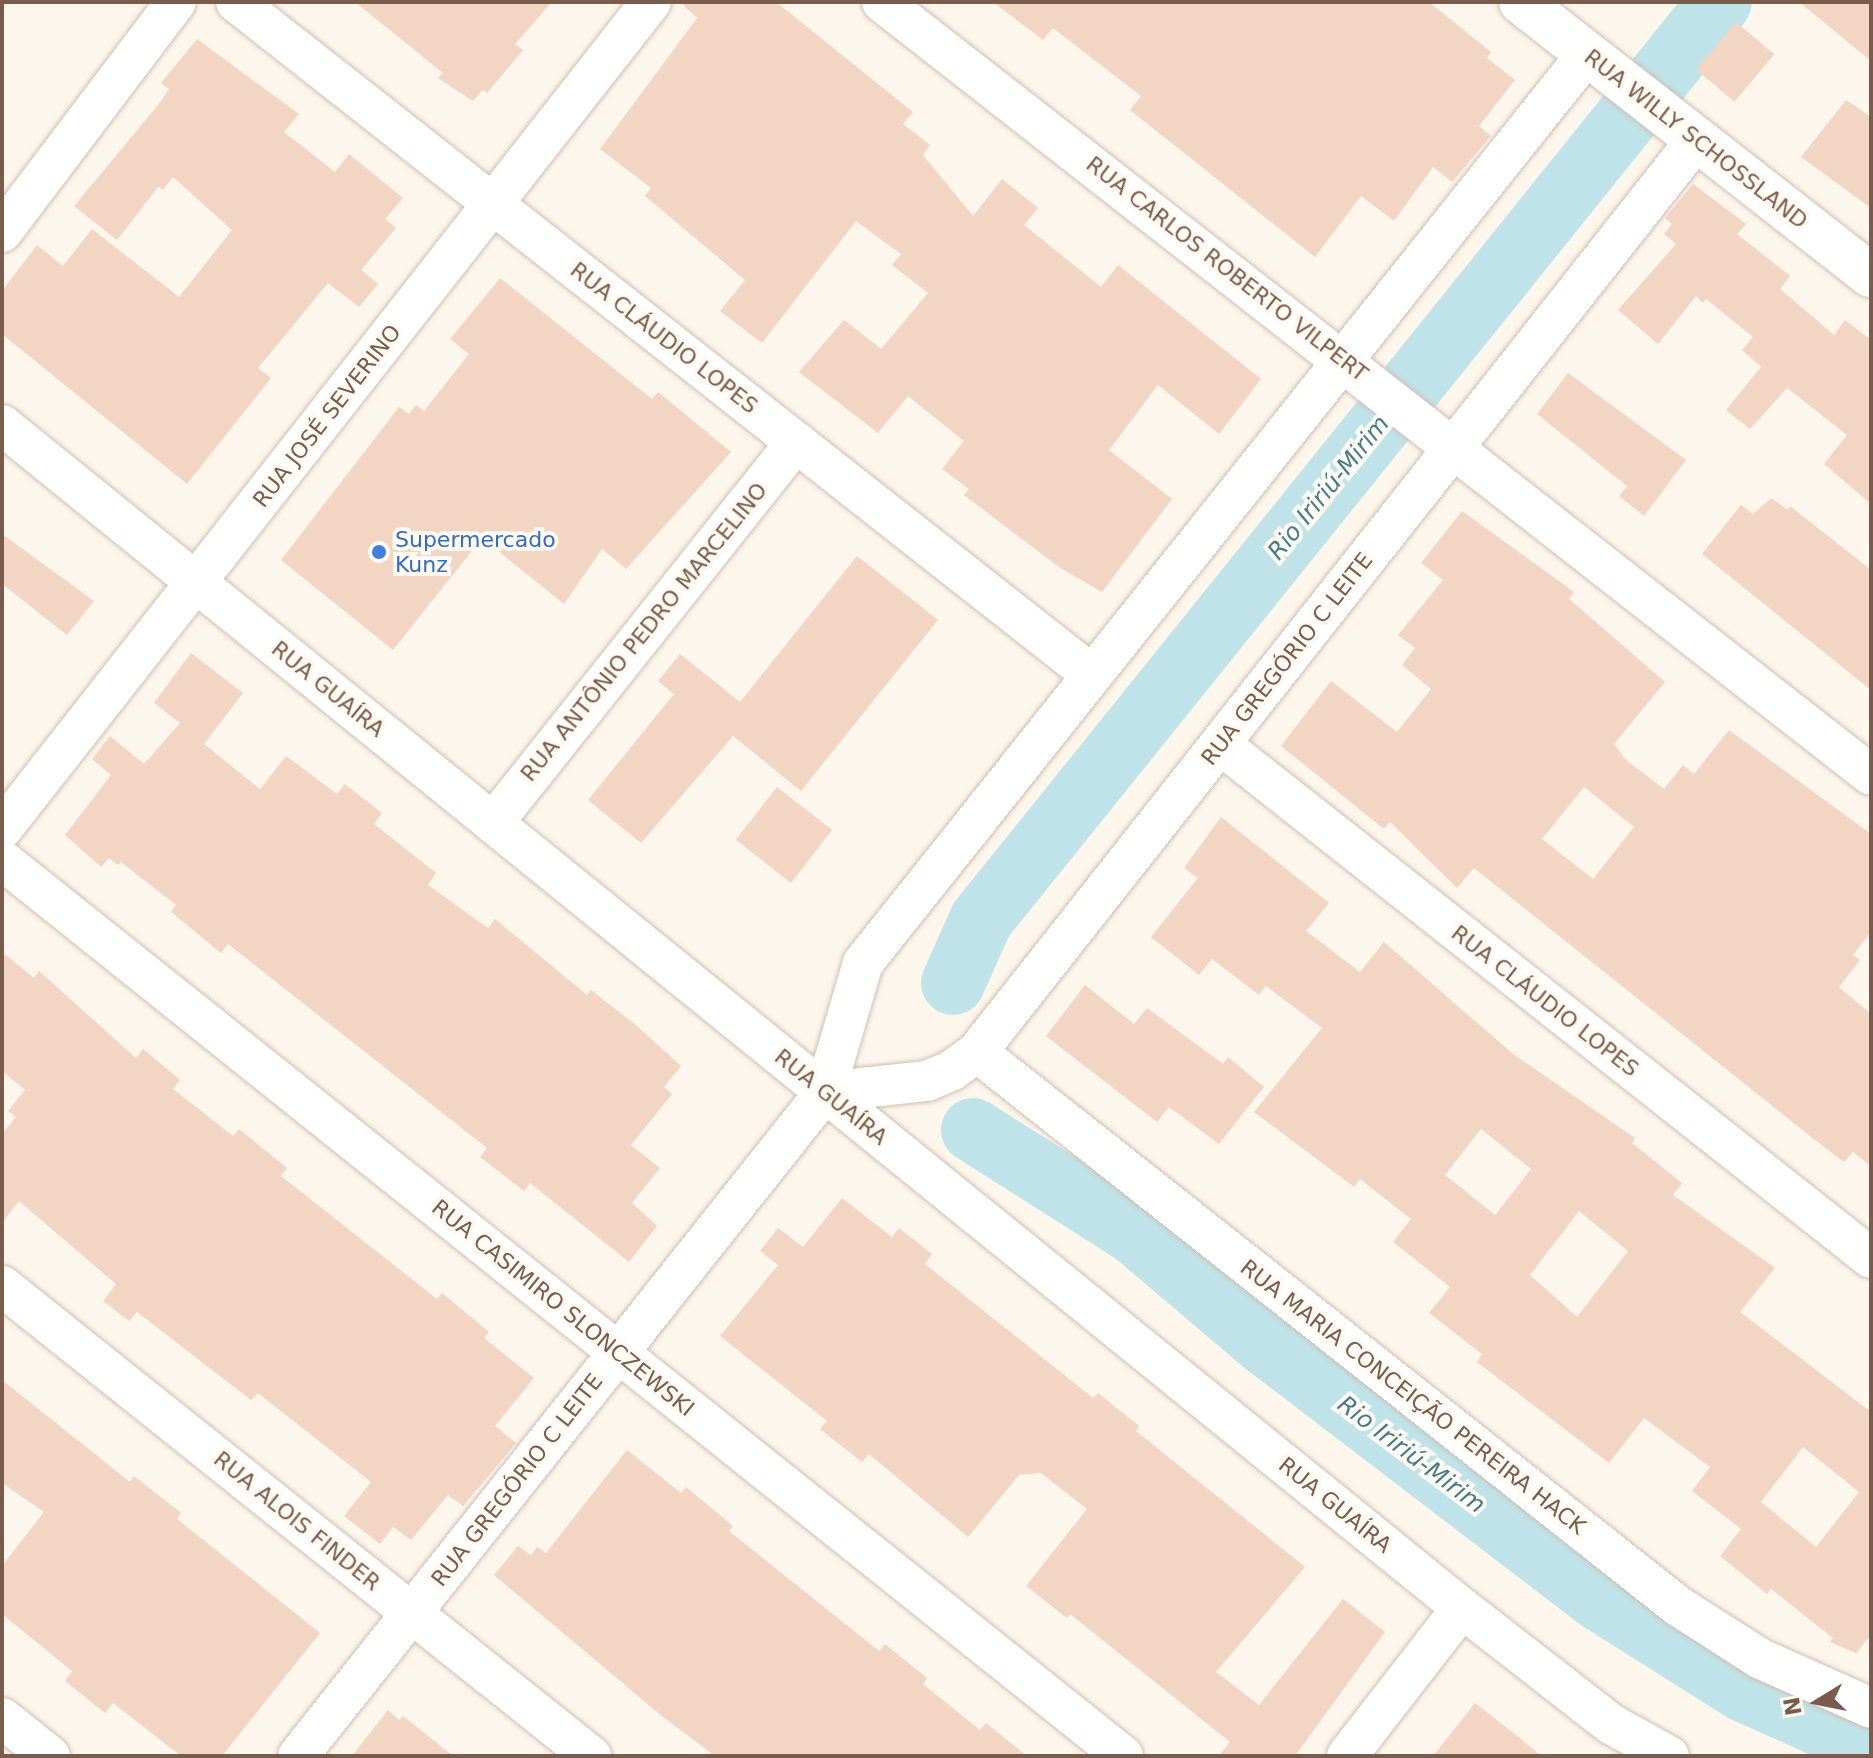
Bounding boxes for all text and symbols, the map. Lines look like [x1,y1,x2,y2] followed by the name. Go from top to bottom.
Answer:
[1579,44,1813,234] street label: RUA WILLY SCHOSSLAND
[1081,151,1373,387] street label: RUA CARLOS ROBERTO VILPERT
[565,257,763,419] street label: RUA CLÁUDIO LOPES
[248,319,406,513] street label: RUA JOSÉ SEVERINO
[1262,410,1396,566] water label: Rio Iririú-Mirim
[515,477,773,787] street label: RUA ANTÔNIO PEDRO MARCELINO
[395,526,556,578] place label: Supermercado Kunz
[370,543,388,561] marker: Supermercado Kunz
[1196,547,1378,771] street label: RUA GREGÓRIO C LEITE
[266,635,390,743] street label: RUA GUAÍRA
[1446,920,1644,1082] street label: RUA CLÁUDIO LOPES
[769,1043,893,1151] street label: RUA GUAÍRA
[427,1194,699,1422] street label: RUA CASIMIRO SLONCZEWSKI
[1235,1254,1591,1540] street label: RUA MARIA CONCEIÇÃO PEREIRA HACK
[426,1368,608,1592] street label: RUA GREGÓRIO C LEITE
[1332,1390,1490,1520] water label: Rio Iririú-Mirim
[208,1446,386,1596] street label: RUA ALOIS FINDER
[1273,1451,1397,1559] street label: RUA GUAÍRA
[1777,1662,1857,1742] north arrow
[1779,1695,1807,1718] text: N

